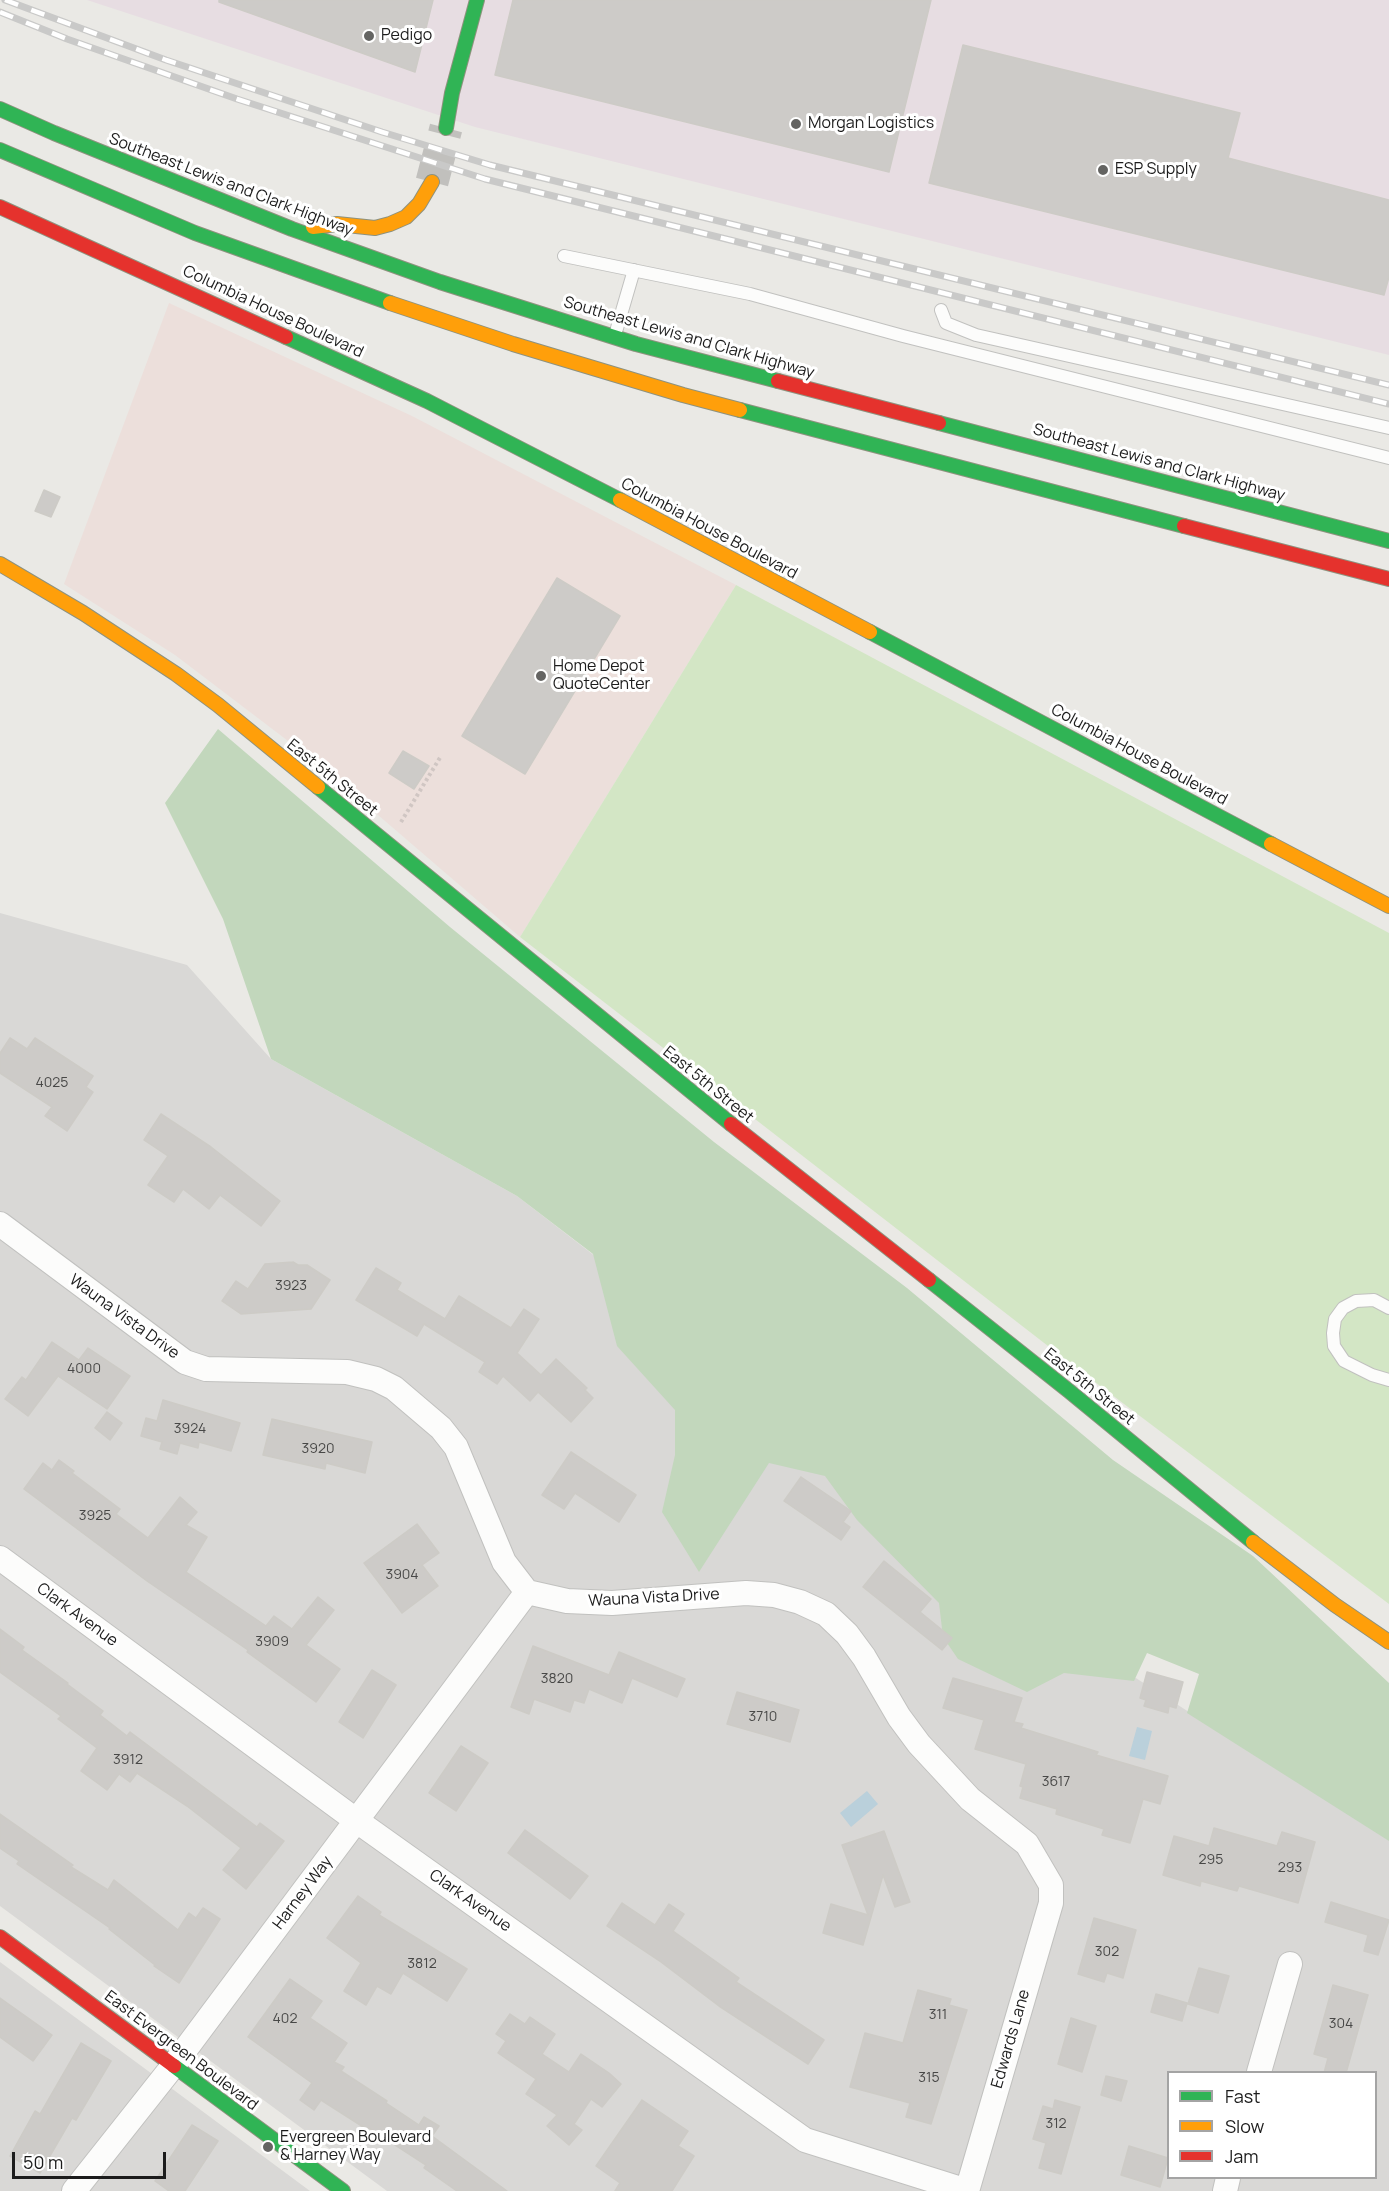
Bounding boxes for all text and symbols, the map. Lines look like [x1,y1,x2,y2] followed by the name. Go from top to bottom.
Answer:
[381,26,432,46] place label: Pedigo
[362,29,376,43] marker: Pedigo
[808,114,934,134] place label: Morgan Logistics
[789,117,803,131] marker: Morgan Logistics
[106,129,356,241] street label: Southeast Lewis and Clark Highway
[1115,160,1197,180] place label: ESP Supply
[1096,163,1110,177] marker: ESP Supply
[180,262,366,362] street label: Columbia House Boulevard
[561,293,817,383] street label: Southeast Lewis and Clark Highway
[1031,420,1287,506] street label: Southeast Lewis and Clark Highway
[617,474,801,584] street label: Columbia House Boulevard
[553,657,650,695] place label: Home Depot QuoteCenter
[534,669,548,683] marker: Home Depot QuoteCenter
[1047,700,1231,810] street label: Columbia House Boulevard
[283,735,381,821] street label: East 5th Street
[659,1042,757,1128] street label: East 5th Street
[36,1075,68,1091] house number: 4025
[65,1271,183,1363] street label: Wauna Vista Drive
[275,1278,307,1294] house number: 3923
[1040,1344,1138,1430] street label: East 5th Street
[67,1361,101,1377] house number: 4000
[174,1421,206,1437] house number: 3924
[302,1441,334,1457] house number: 3920
[79,1508,111,1524] house number: 3925
[385,1567,419,1583] house number: 3904
[33,1579,121,1651] street label: Clark Avenue
[588,1585,720,1611] street label: Wauna Vista Drive
[255,1634,289,1650] house number: 3909
[541,1671,573,1687] house number: 3820
[749,1709,777,1725] house number: 3710
[113,1752,143,1768] house number: 3912
[1042,1774,1070,1790] house number: 3617
[269,1852,337,1934] street label: Harney Way
[1199,1852,1223,1868] house number: 295
[1278,1860,1302,1876] house number: 293
[425,1866,515,1936] street label: Clark Avenue
[1095,1944,1119,1960] house number: 302
[407,1956,437,1972] house number: 3812
[100,1987,262,2115] street label: East Evergreen Boulevard
[988,1987,1034,2091] street label: Edwards Lane
[929,2007,947,2023] house number: 311
[273,2011,297,2027] house number: 402
[1329,2016,1353,2032] house number: 304
[918,2070,940,2086] house number: 315
[1167,2071,1377,2179] legend
[1225,2084,1260,2108] text: Fast
[1225,2114,1264,2138] text: Slow
[1045,2116,1067,2132] house number: 312
[280,2128,431,2166] place label: Evergreen Boulevard & Harney Way
[15,2140,170,2178] scale bar
[261,2140,275,2154] marker: Evergreen Boulevard & Harney Way
[1225,2144,1259,2168] text: Jam
[23,2150,63,2174] text: 50 m

